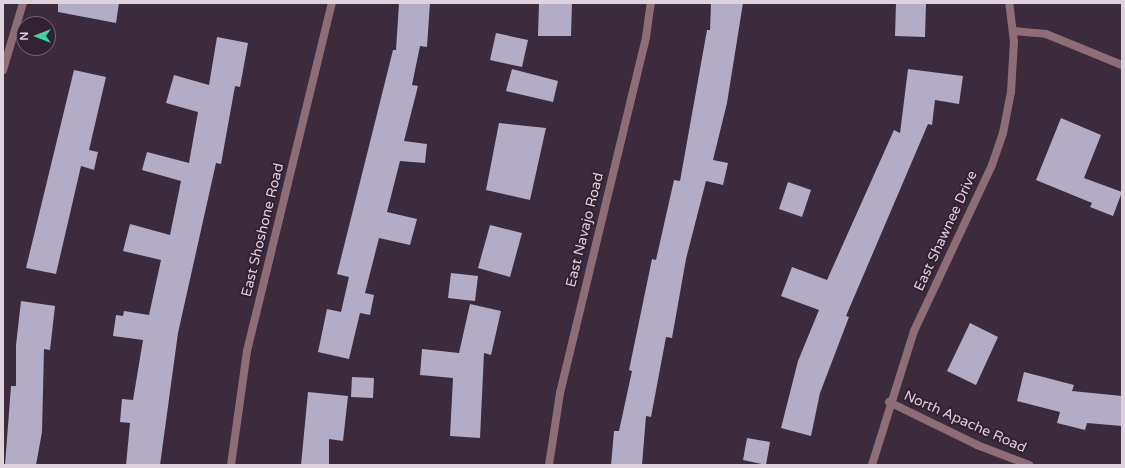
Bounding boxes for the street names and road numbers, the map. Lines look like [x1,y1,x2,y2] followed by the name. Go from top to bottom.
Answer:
[238,162,288,298] street label: East Shoshone Road
[911,168,981,294] street label: East Shawnee Drive
[563,171,607,289] street label: East Navajo Road
[901,387,1029,457] street label: North Apache Road

